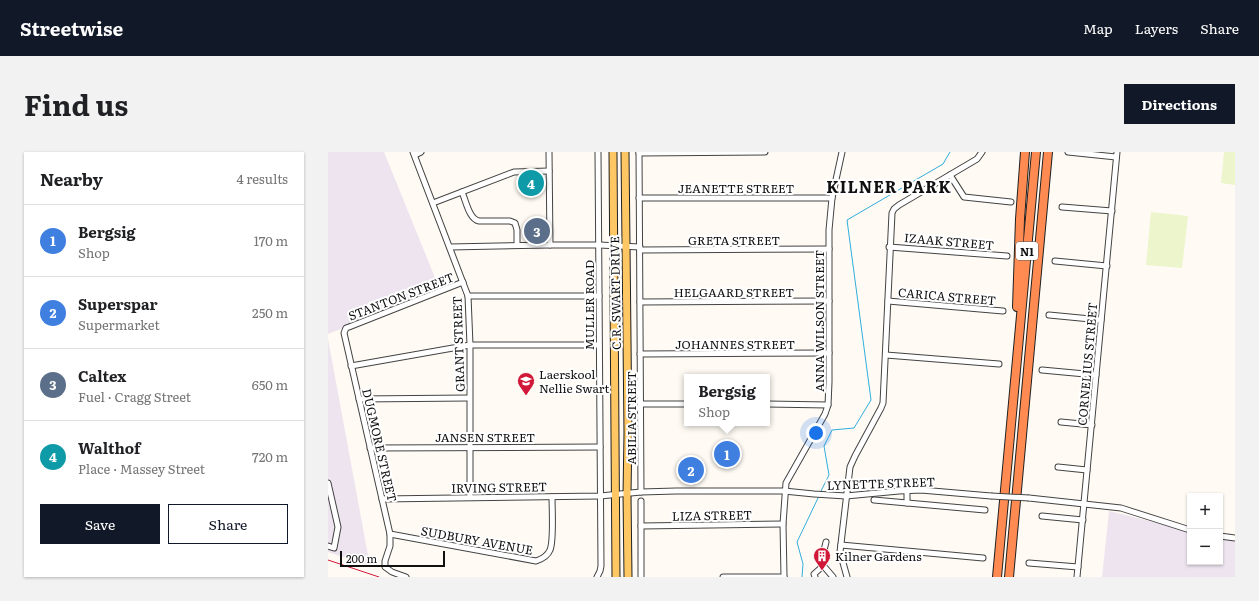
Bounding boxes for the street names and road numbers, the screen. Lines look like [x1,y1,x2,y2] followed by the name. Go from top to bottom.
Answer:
[678,179,794,197] street label: JEANETTE STREET
[903,228,995,254] street label: IZAAK STREET
[688,231,780,249] street label: GRETA STREET
[605,236,625,350] street label: C.R. SWART DRIVE
[1016,242,1038,260] road number: N1
[810,250,828,392] street label: ANNA WILSON STREET
[580,260,598,350] street label: MULLER ROAD
[345,267,457,324] street label: STANTON STREET
[674,283,794,301] street label: HELGAARD STREET
[897,283,997,309] street label: CARICA STREET
[447,296,469,392] street label: GRANT STREET
[1073,301,1101,426] street label: CORNELIUS STREET
[675,335,795,353] street label: JOHANNES STREET
[622,371,640,465] street label: ABILIA STREET
[358,387,402,504] street label: DUGMORE STREET
[435,428,535,446] street label: JANSEN STREET
[827,472,936,494] street label: LYNETTE STREET
[451,477,547,497] street label: IRVING STREET
[672,505,752,525] street label: LIZA STREET
[420,521,535,559] street label: SUDBURY AVENUE

